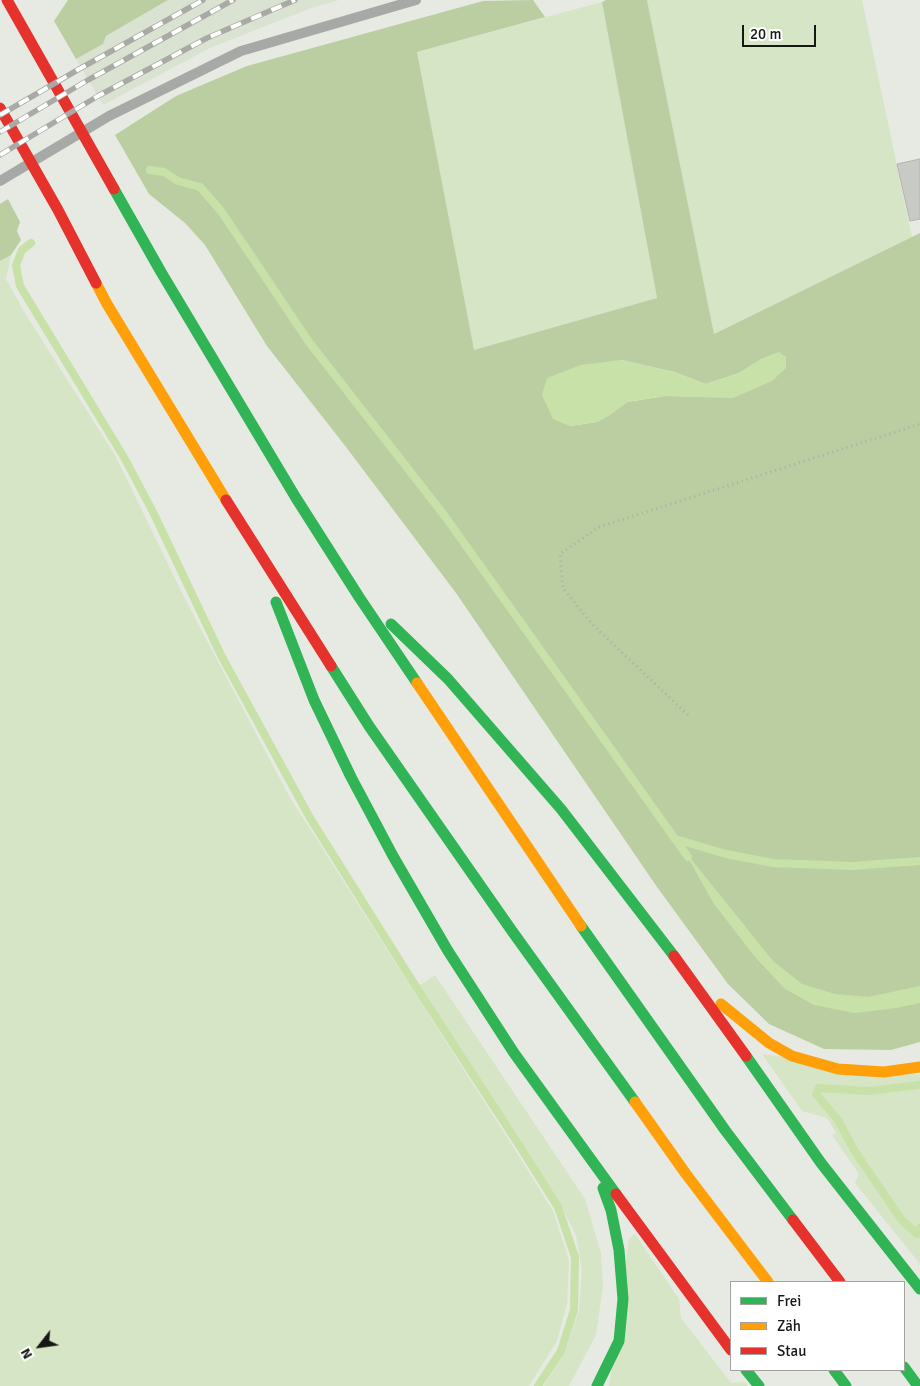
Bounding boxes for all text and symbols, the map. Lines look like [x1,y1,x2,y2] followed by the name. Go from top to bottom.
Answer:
[745,15,819,47] scale bar
[750,25,781,43] text: 20 m
[730,1281,905,1371] legend
[777,1292,801,1310] text: Frei
[777,1317,801,1335] text: Zäh
[15,1321,65,1371] north arrow
[777,1342,806,1360] text: Stau
[17,1345,36,1362] text: N

